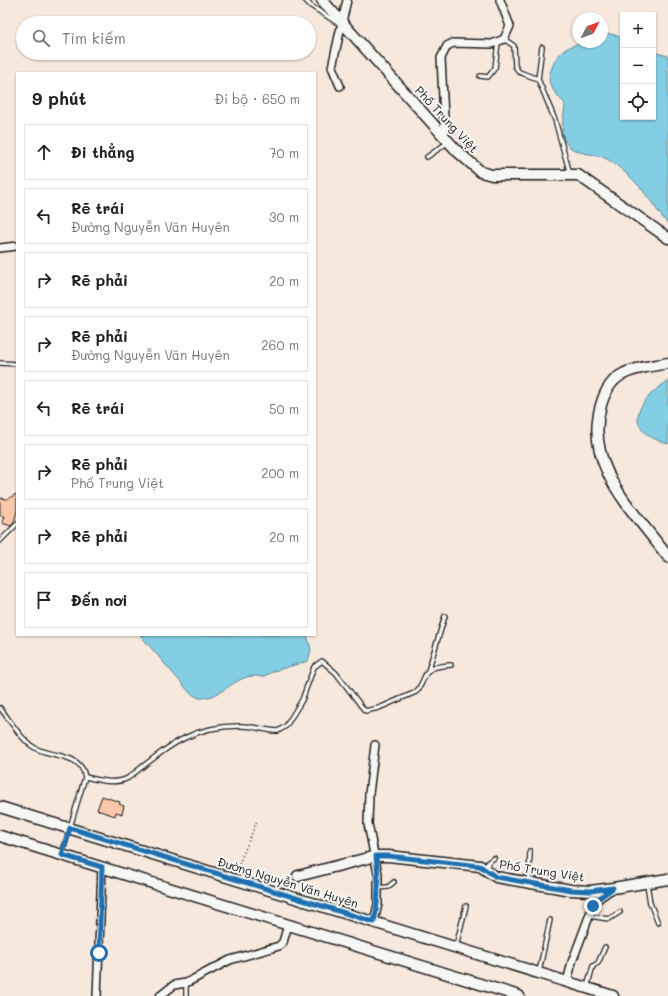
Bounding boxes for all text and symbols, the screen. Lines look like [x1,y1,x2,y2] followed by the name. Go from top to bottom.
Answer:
[572,12,608,48] north arrow
[620,12,656,120] map controls
[620,12,656,48] button: +
[16,16,316,60] search box
[30,27,52,49] icon: search
[62,28,126,48] text: Tìm kiếm
[620,48,656,84] button: −
[412,82,482,156] street label: Phố Trung Việt
[620,84,656,120] button: locate
[32,87,86,109] text: 9 phút
[215,90,300,107] text: Đi bộ · 650 m
[33,141,55,163] icon: ahead
[71,142,134,162] text: Đi thẳng
[269,144,299,161] text: 70 m
[71,198,124,218] text: Rẽ trái
[33,205,55,227] icon: left
[269,208,299,225] text: 30 m
[71,218,230,235] text: Đường Nguyễn Văn Huyên
[33,269,55,291] icon: right
[71,270,128,290] text: Rẽ phải
[269,272,299,289] text: 20 m
[71,326,128,346] text: Rẽ phải
[33,333,55,355] icon: right
[261,336,299,353] text: 260 m
[71,346,230,363] text: Đường Nguyễn Văn Huyên
[33,397,55,419] icon: left
[71,398,124,418] text: Rẽ trái
[269,400,299,417] text: 50 m
[71,454,128,474] text: Rẽ phải
[33,461,55,483] icon: right
[261,464,299,481] text: 200 m
[71,474,164,491] text: Phố Trung Việt
[33,525,55,547] icon: right
[71,526,128,546] text: Rẽ phải
[269,528,299,545] text: 20 m
[33,589,55,611] icon: arrive
[71,590,127,610] text: Đến nơi
[216,853,360,911] street label: Đường Nguyễn Văn Huyên
[498,855,586,885] street label: Phố Trung Việt
[584,897,602,915] route end
[90,944,108,962] route start

